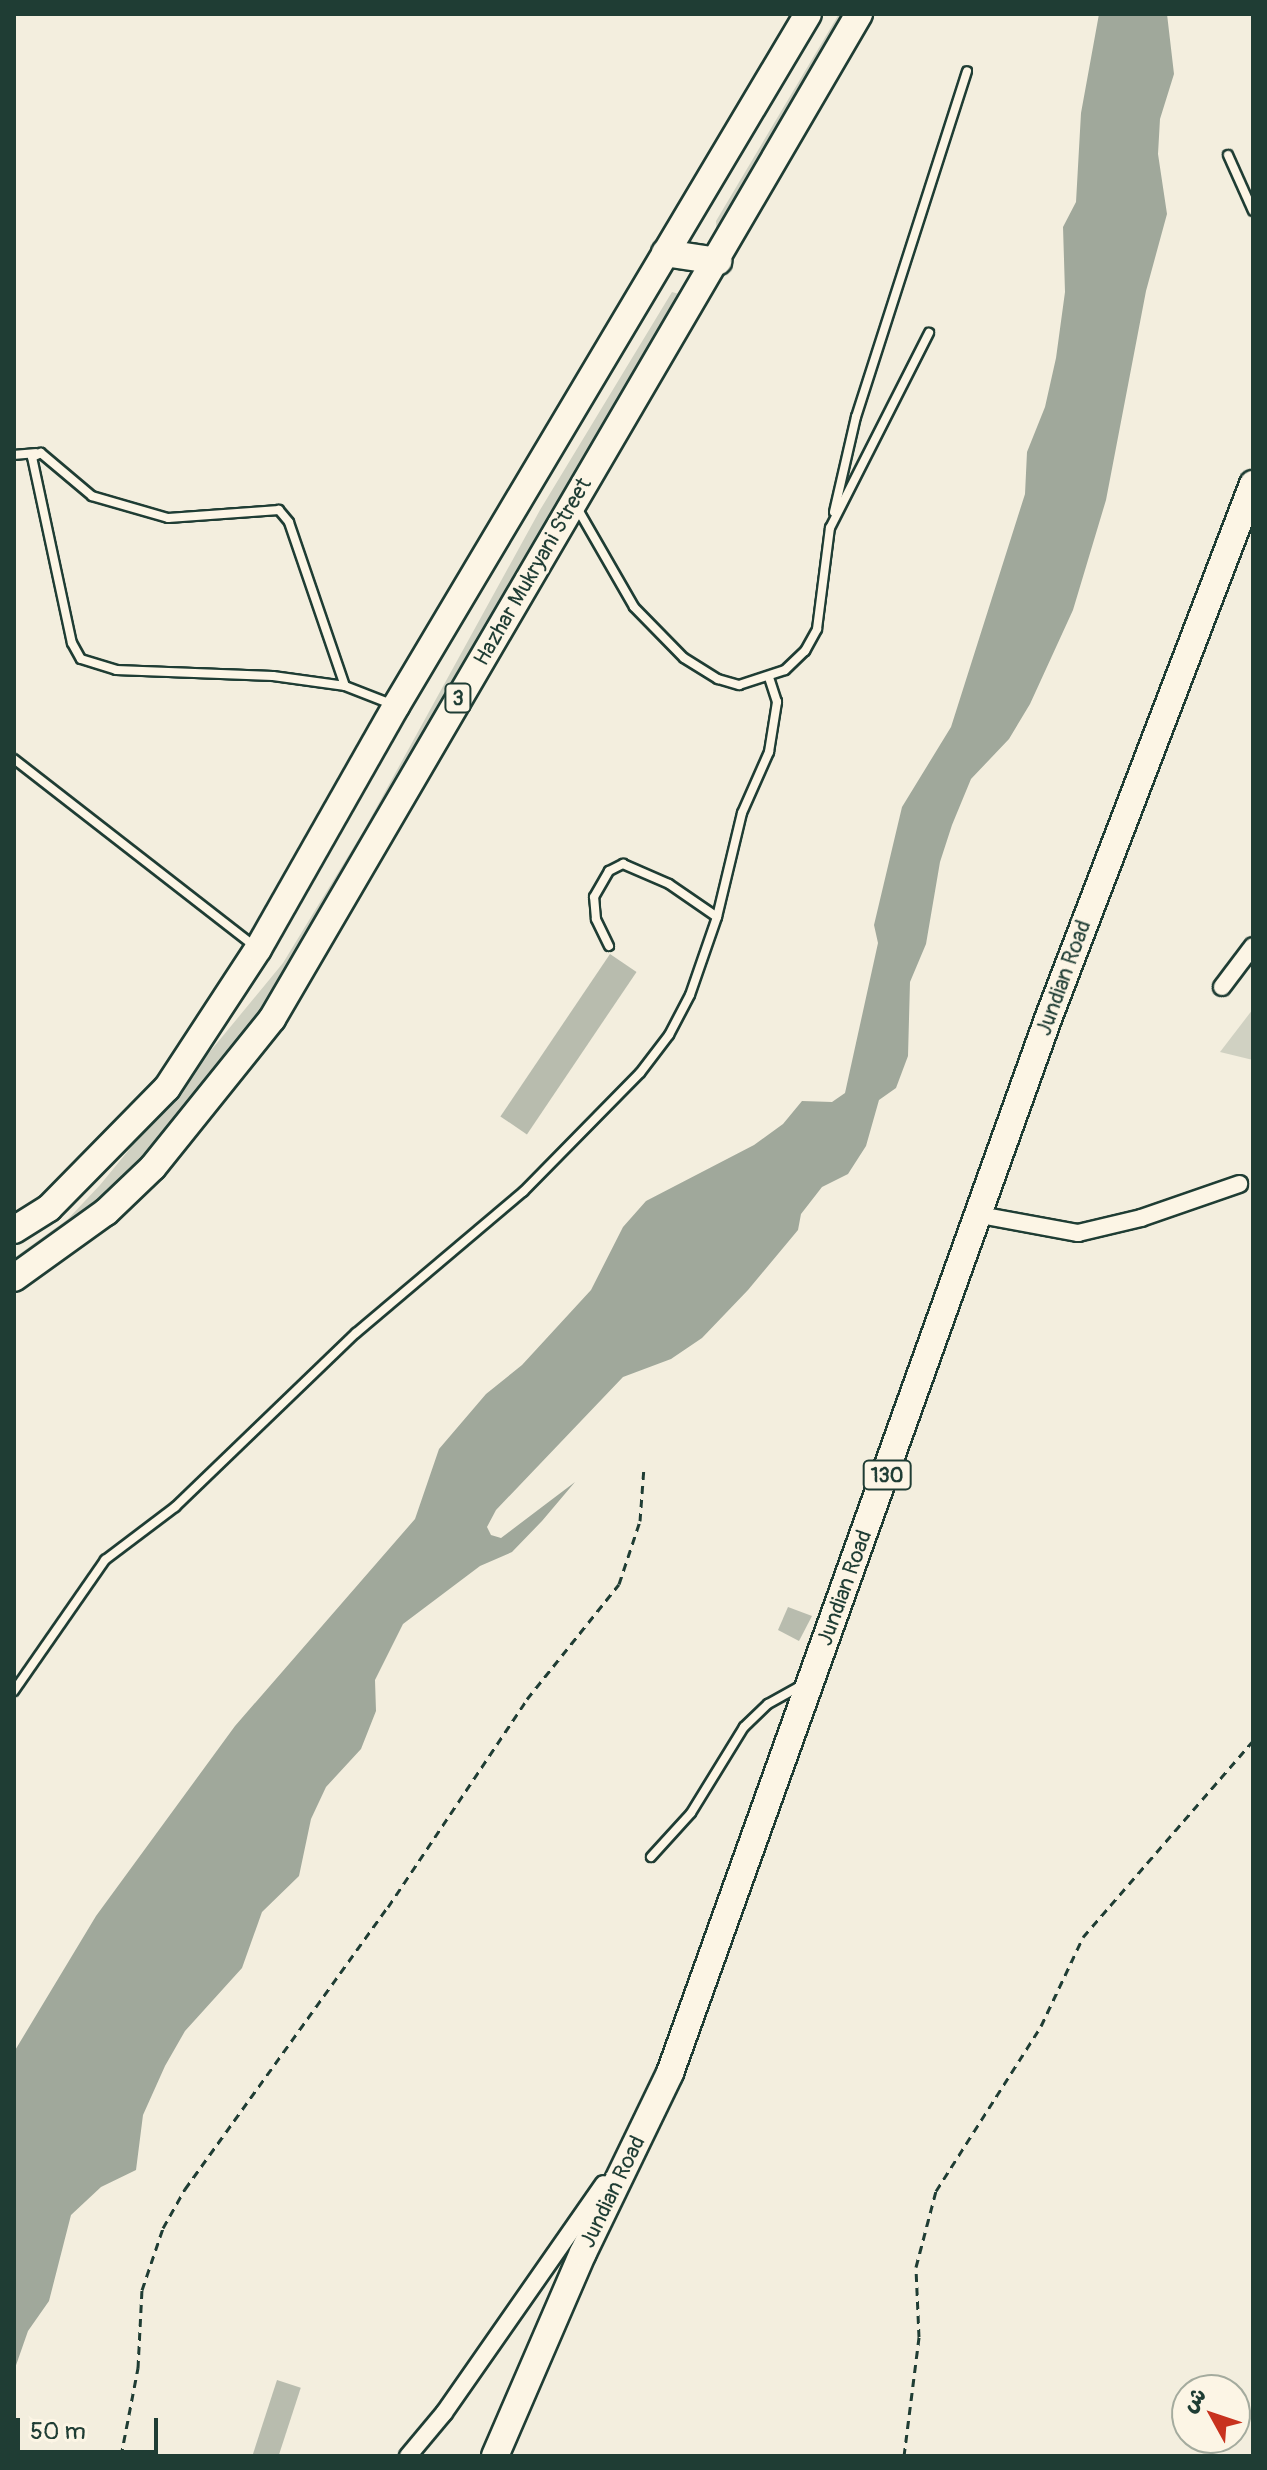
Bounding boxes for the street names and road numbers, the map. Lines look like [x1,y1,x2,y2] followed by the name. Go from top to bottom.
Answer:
[468,473,598,671] street label: Hazhar Mukryani Street
[444,682,472,714] road number: 3
[1031,917,1097,1039] street label: Jundian Road
[861,1459,913,1491] road number: 130
[812,1527,878,1649] street label: Jundian Road
[575,2132,651,2252] street label: Jundian Road

